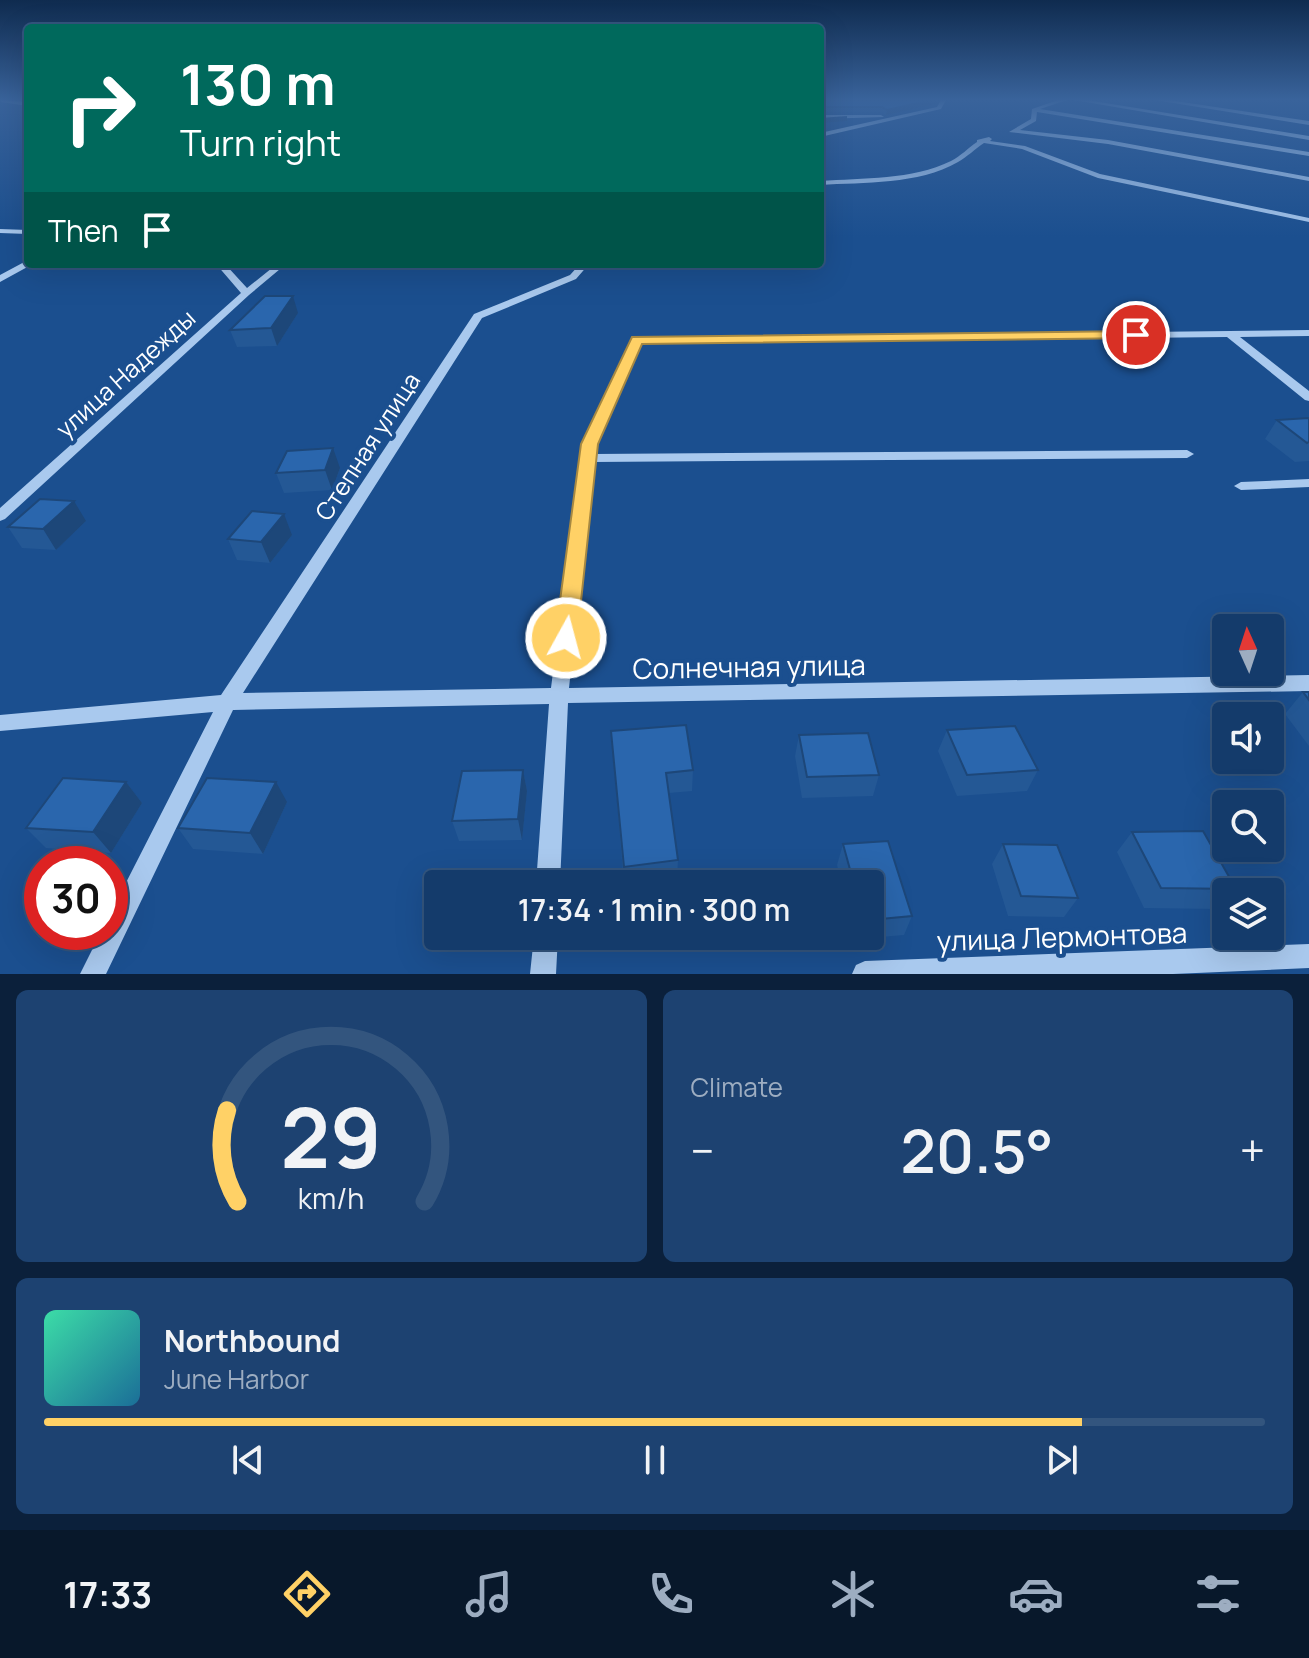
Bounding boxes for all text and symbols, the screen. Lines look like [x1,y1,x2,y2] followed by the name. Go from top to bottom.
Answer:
[180,45,336,122] text: 130 m
[48,56,152,160] icon: right
[180,118,341,167] text: Turn right
[135,208,179,252] icon: arrive
[48,210,119,251] text: Then
[1102,301,1170,369] pin
[48,302,202,444] street label: улица Надежды
[1114,313,1158,357] icon: arrive
[307,366,427,526] street label: Степная улица
[524,596,608,680] position arrow
[1212,614,1284,686] north arrow
[1212,614,1284,950] map controls
[632,645,866,687] street label: Солнечная улица
[1212,702,1284,774] button: sound
[1212,790,1284,862] button: search
[24,846,128,950] speed limit sign: 30
[1212,878,1284,950] button: layers
[518,889,790,930] text: 17:34 · 1 min · 300 m
[936,913,1188,959] street label: улица Лермонтова
[691,1069,783,1105] text: Climate
[281,1079,382,1193] text: 29
[900,1109,1053,1191] text: 20.5°
[691,1120,714,1180] text: −
[1240,1120,1265,1180] text: +
[298,1179,364,1218] text: km/h
[164,1320,341,1361] text: Northbound
[164,1361,309,1397] text: June Harbor
[226,1438,270,1482] icon: previous
[633,1438,677,1482] icon: pause
[1040,1438,1084,1482] icon: next
[279,1566,335,1622] icon: directions
[461,1566,517,1622] icon: music
[643,1566,699,1622] icon: phone
[825,1566,881,1622] icon: climate
[1008,1566,1064,1622] icon: car
[1190,1566,1246,1622] icon: filters
[63,1570,152,1619] text: 17:33

